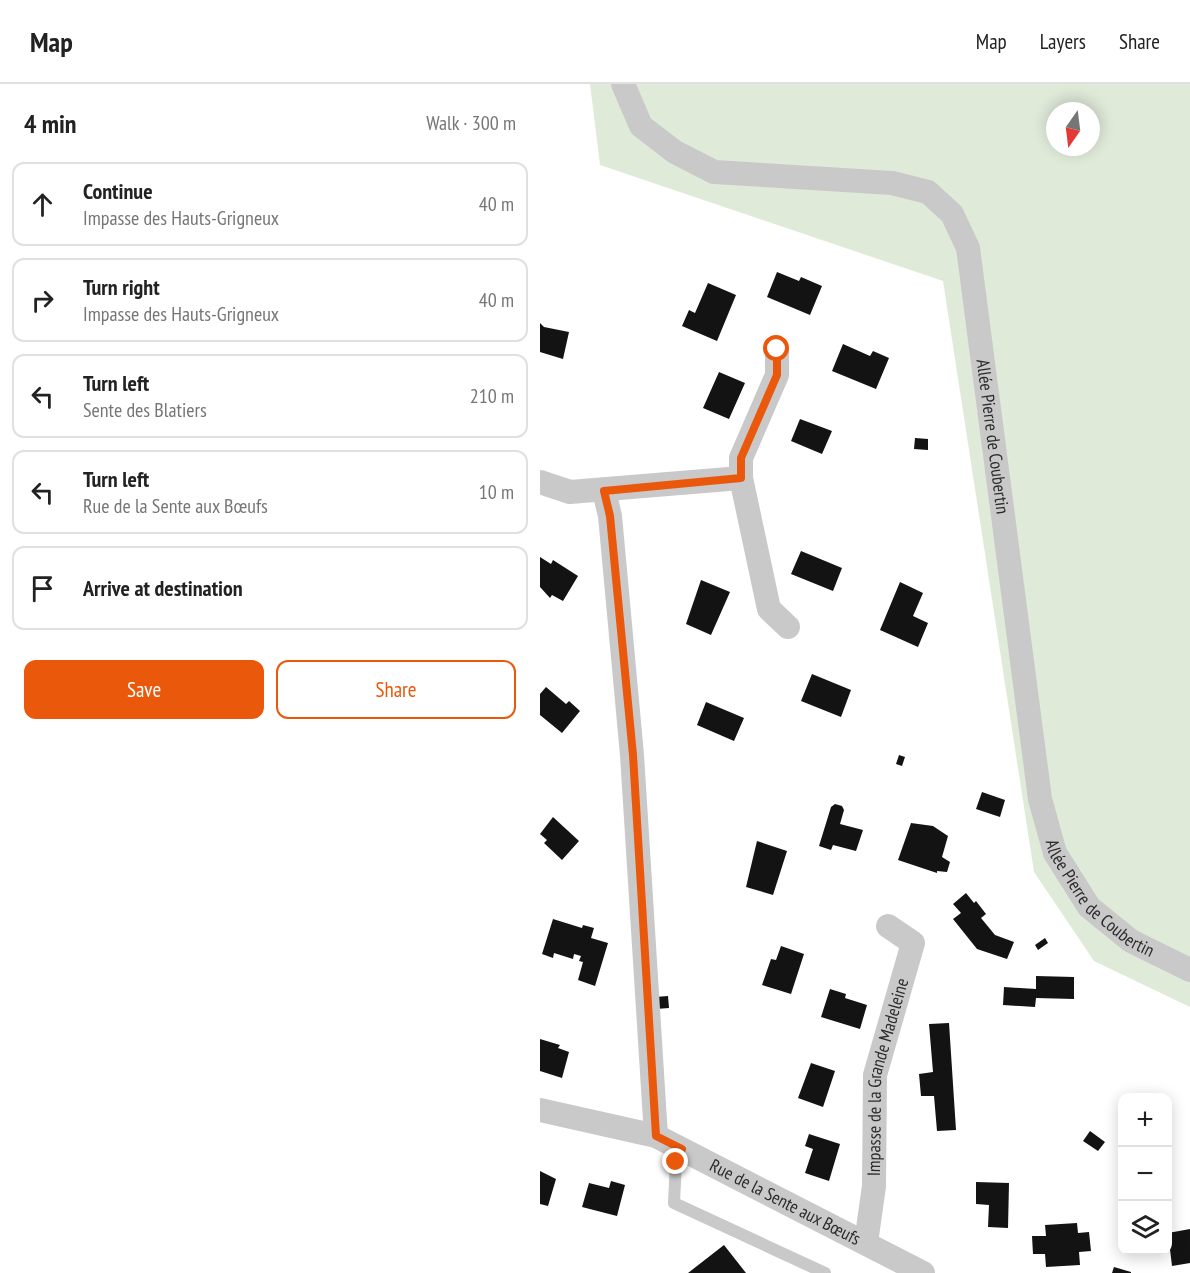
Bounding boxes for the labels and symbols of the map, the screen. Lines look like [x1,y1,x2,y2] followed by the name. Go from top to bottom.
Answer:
[1046,102,1100,156] north arrow
[763,335,789,361] route start
[972,358,1015,515] street label: Allée Pierre de Coubertin
[1041,837,1158,962] street label: Allée Pierre de Coubertin
[862,975,913,1176] street label: Impasse de la Grande Madeleine
[662,1148,688,1174] route end
[706,1154,865,1250] street label: Rue de la Sente aux Bœufs

